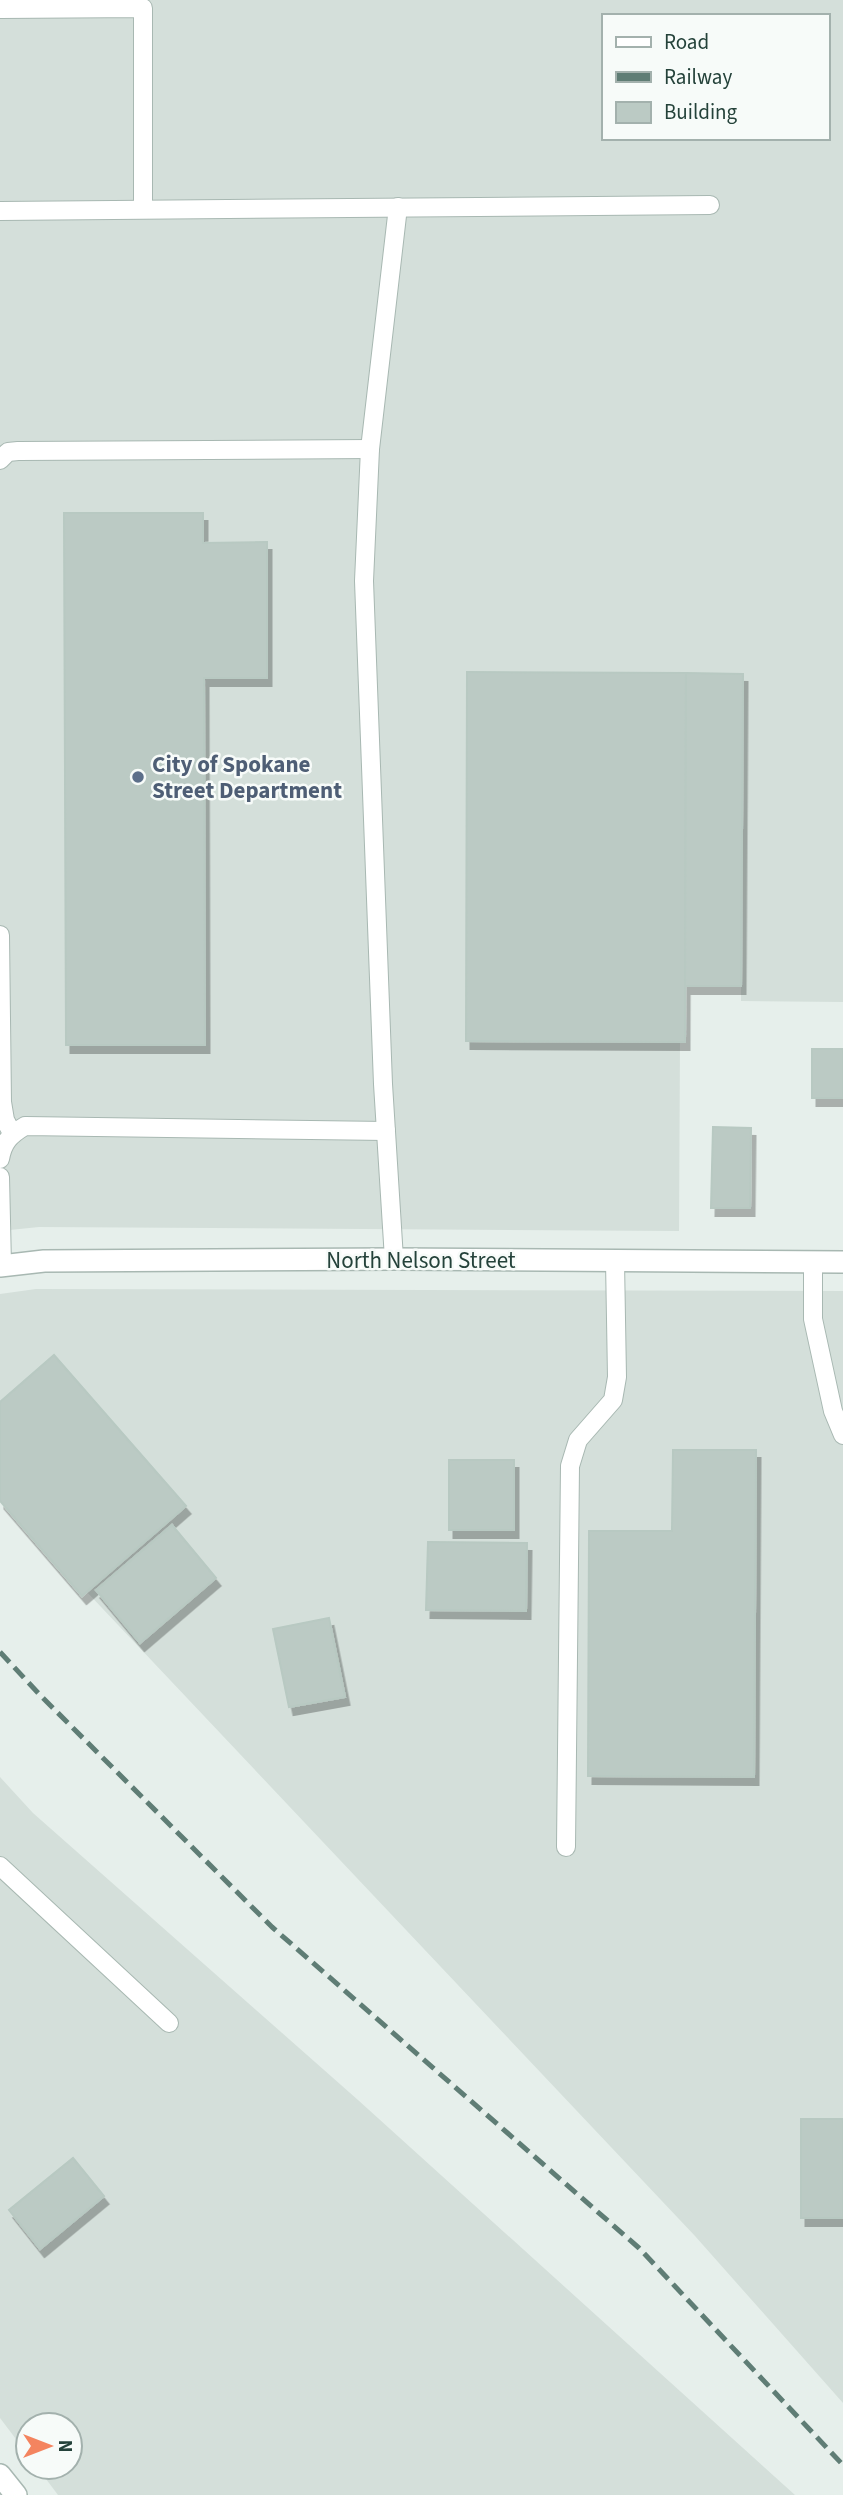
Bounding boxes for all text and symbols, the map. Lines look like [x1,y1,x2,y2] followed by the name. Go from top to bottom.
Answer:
[602,14,829,140] legend
[664,27,709,57] text: Road
[664,62,732,92] text: Railway
[664,97,738,127] text: Building
[152,748,342,807] place label: City of Spokane Street Department
[130,769,146,785] marker: City of Spokane Street Department
[326,1244,516,1277] street label: North Nelson Street
[14,2411,84,2481] north arrow
[51,2440,78,2452] text: N

